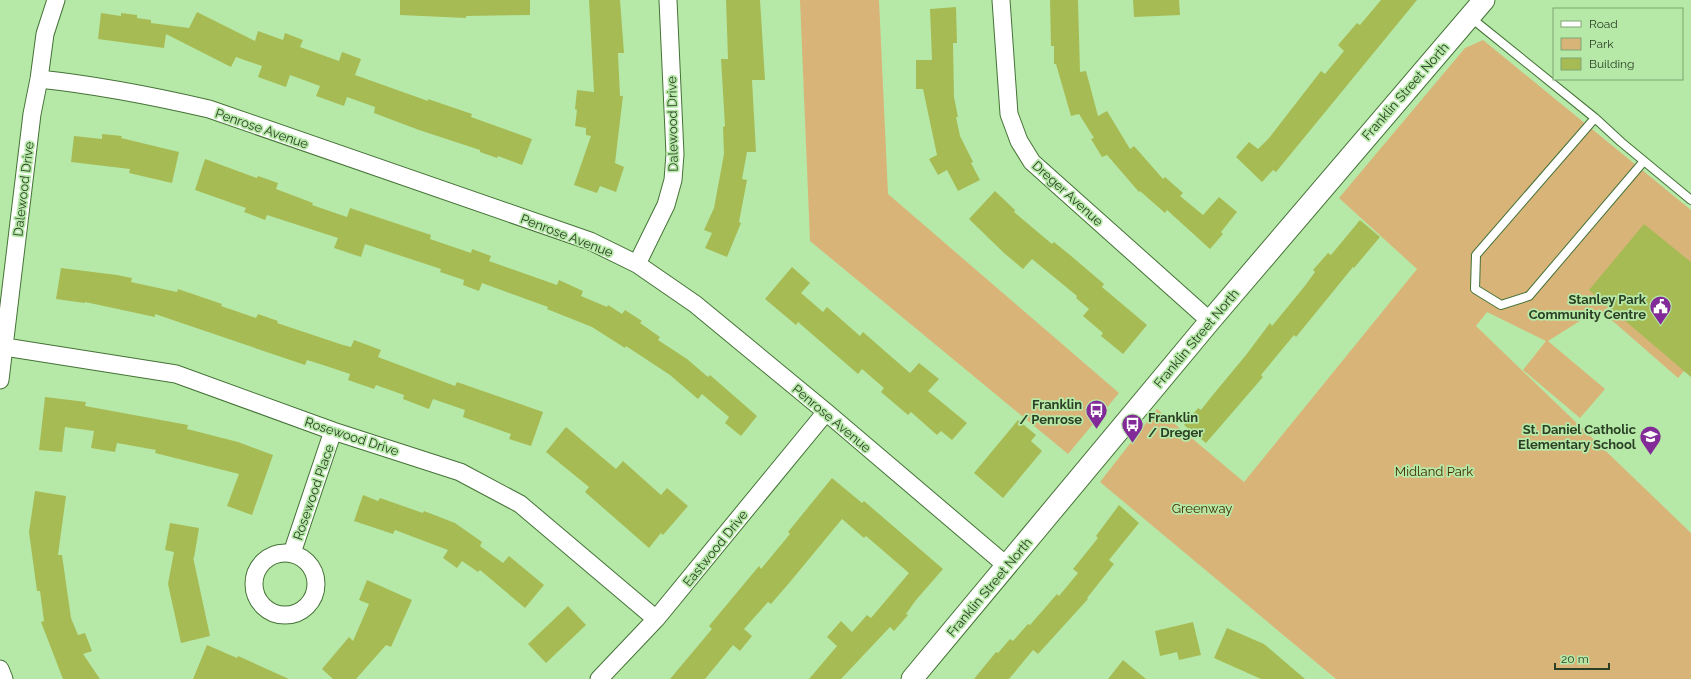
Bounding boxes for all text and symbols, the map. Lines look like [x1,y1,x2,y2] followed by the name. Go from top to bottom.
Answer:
[1553,8,1683,80] legend
[1589,17,1618,31] text: Road
[1589,37,1614,51] text: Park
[1359,40,1452,143] street label: Franklin Street North
[1589,57,1635,71] text: Building
[664,76,681,172] street label: Dalewood Drive
[213,105,311,152] street label: Penrose Avenue
[10,140,37,237] street label: Dalewood Drive
[1029,158,1106,229] street label: Dreger Avenue
[519,211,615,260] street label: Penrose Avenue
[1151,286,1242,391] street label: Franklin Street North
[1529,292,1647,322] place label: Stanley Park Community Centre
[1648,293,1674,326] public building icon: Stanley Park Community Centre
[789,381,874,456] street label: Penrose Avenue
[1019,397,1082,427] place label: Franklin / Penrose
[1084,398,1110,431] bus stop icon: Franklin / Penrose
[1148,410,1203,440] place label: Franklin / Dreger
[1119,411,1145,444] bus stop icon: Franklin / Dreger
[303,414,401,459] street label: Rosewood Drive
[1518,422,1637,452] place label: St. Daniel Catholic Elementary School
[1638,423,1664,456] school or university icon: St. Daniel Catholic Elementary School
[290,442,337,542] street label: Rosewood Place
[1395,464,1473,479] park label: Midland Park
[1172,501,1232,516] park label: Greenway
[680,507,751,589] street label: Eastwood Drive
[944,535,1035,640] street label: Franklin Street North
[1555,645,1609,671] scale bar
[1561,652,1589,666] text: 20 m

